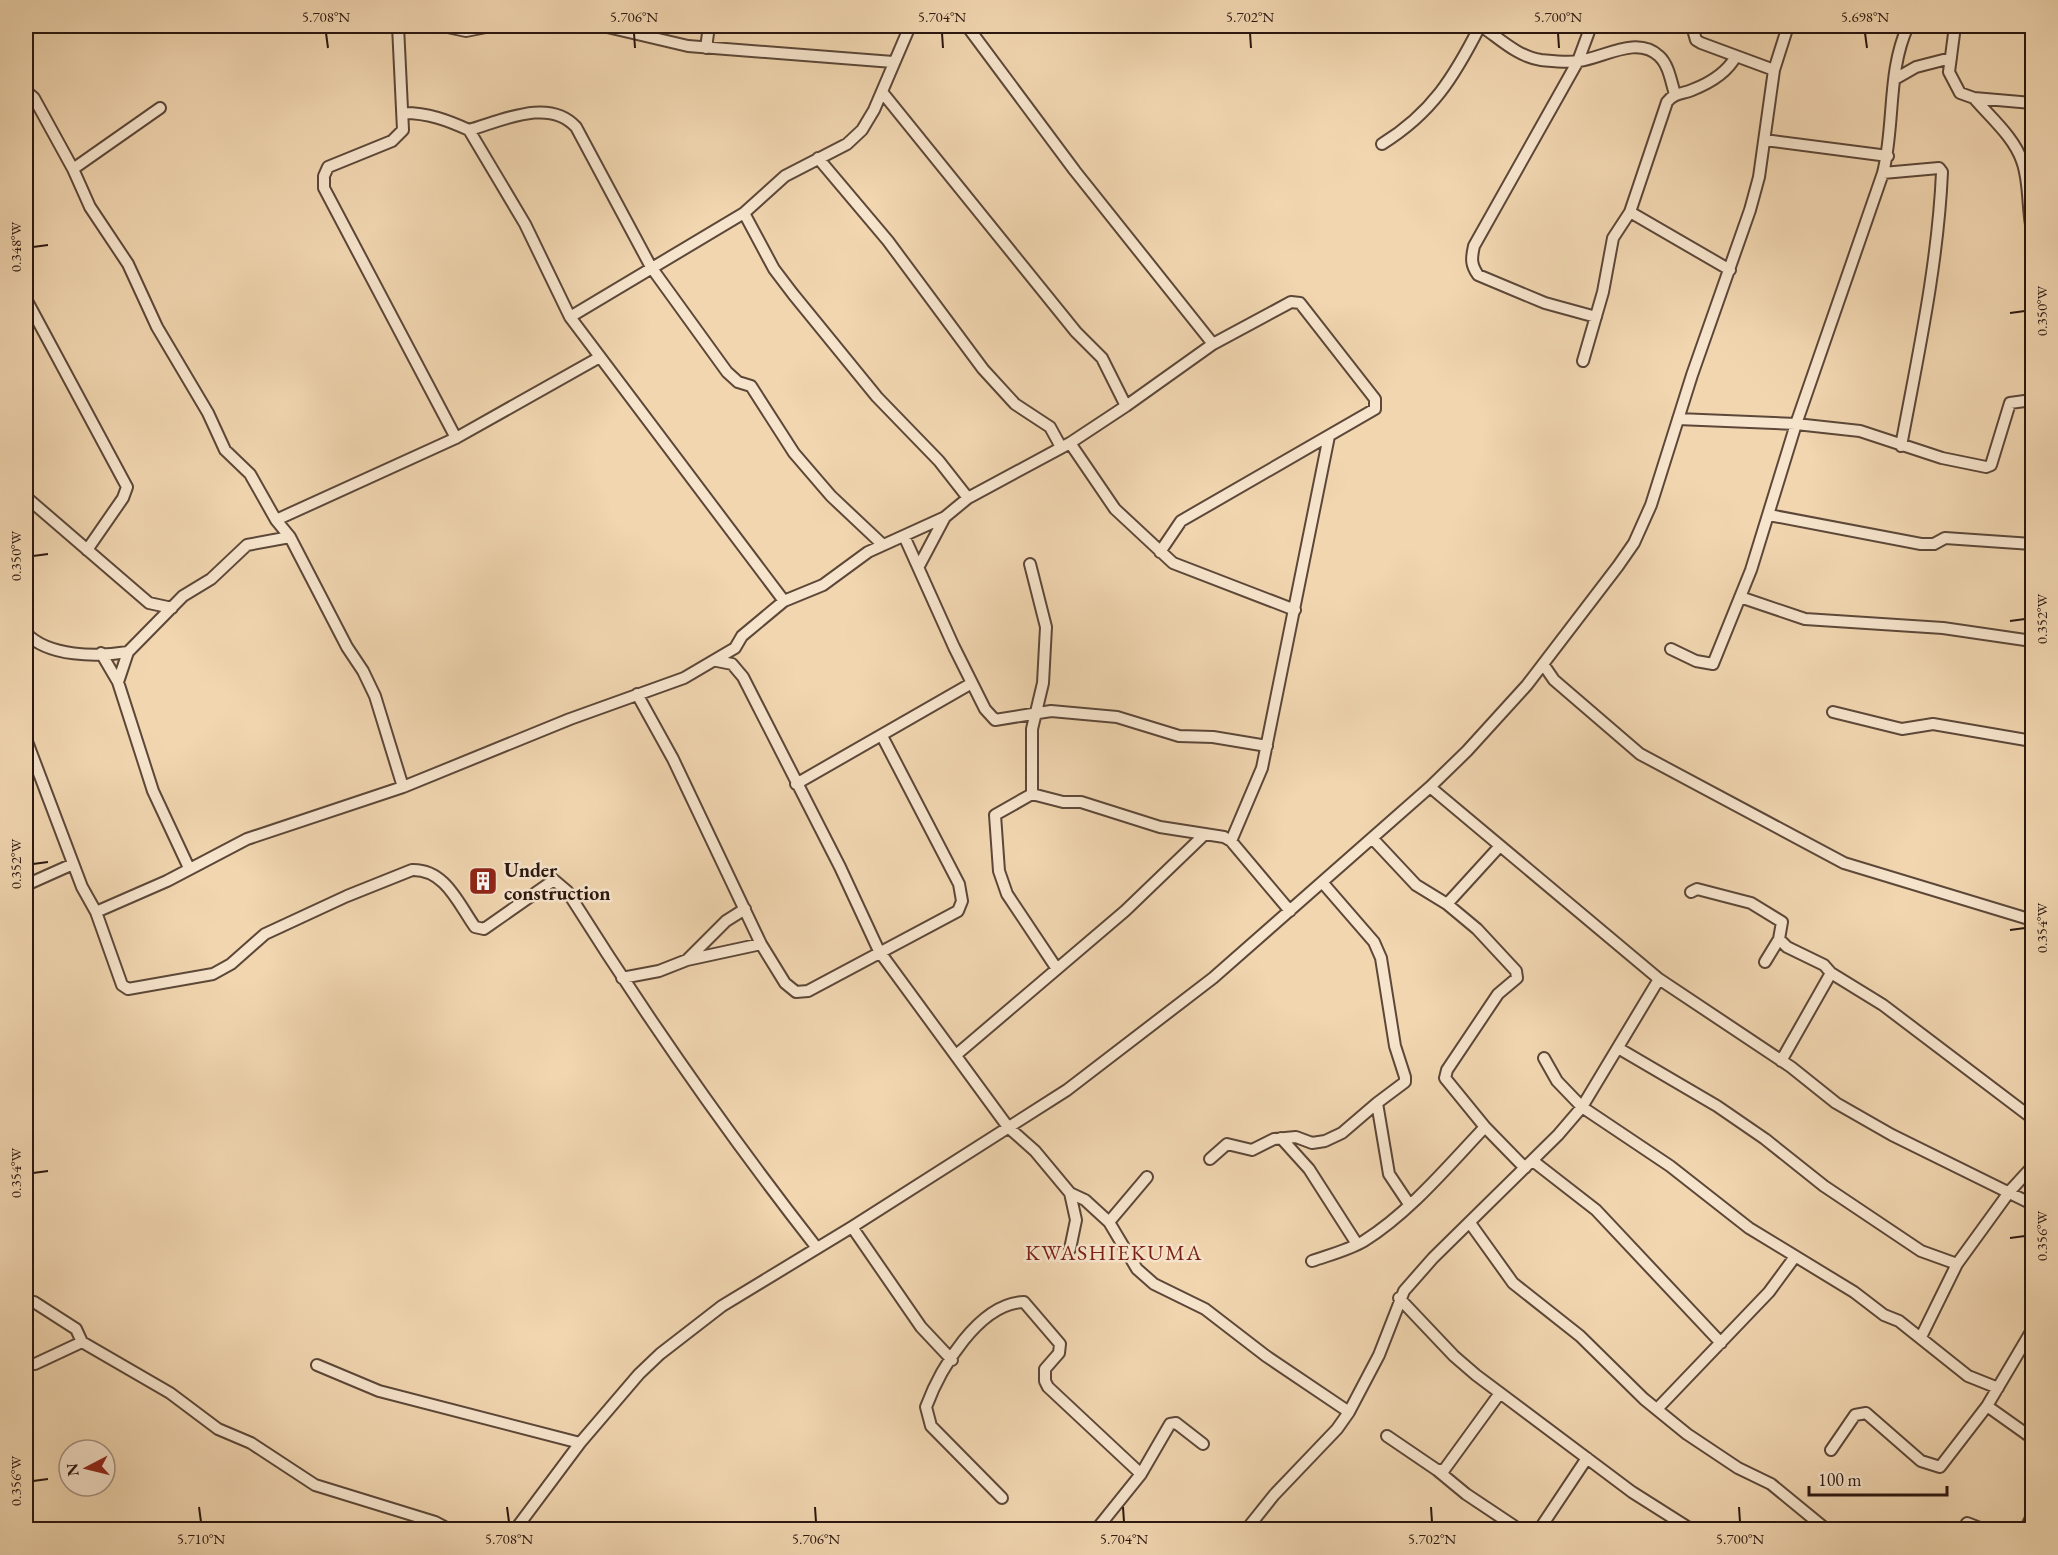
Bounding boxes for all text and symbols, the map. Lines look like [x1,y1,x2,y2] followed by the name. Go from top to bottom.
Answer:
[302,7,350,26] text: 5.708°N
[610,7,658,26] text: 5.706°N
[918,7,966,26] text: 5.704°N
[1226,7,1274,26] text: 5.702°N
[1534,7,1582,26] text: 5.700°N
[1841,7,1889,26] text: 5.698°N
[6,222,25,272] text: 0.348°W
[2032,286,2051,336] text: 0.350°W
[6,531,25,581] text: 0.350°W
[2032,594,2051,644] text: 0.352°W
[6,839,25,889] text: 0.352°W
[504,857,611,906] place label: Under construction
[467,865,499,897] building icon: Under construction
[2032,903,2051,953] text: 0.354°W
[6,1148,25,1198] text: 0.354°W
[2032,1211,2051,1261] text: 0.356°W
[1025,1238,1203,1267] district label: KWASHIEKUMA
[57,1438,117,1498] north arrow
[6,1456,25,1506] text: 0.356°W
[1809,1459,1947,1497] scale bar
[61,1462,84,1477] text: N
[1818,1468,1862,1491] text: 100 m
[177,1529,225,1548] text: 5.710°N
[485,1529,533,1548] text: 5.708°N
[792,1529,840,1548] text: 5.706°N
[1100,1529,1148,1548] text: 5.704°N
[1408,1529,1456,1548] text: 5.702°N
[1716,1529,1764,1548] text: 5.700°N

